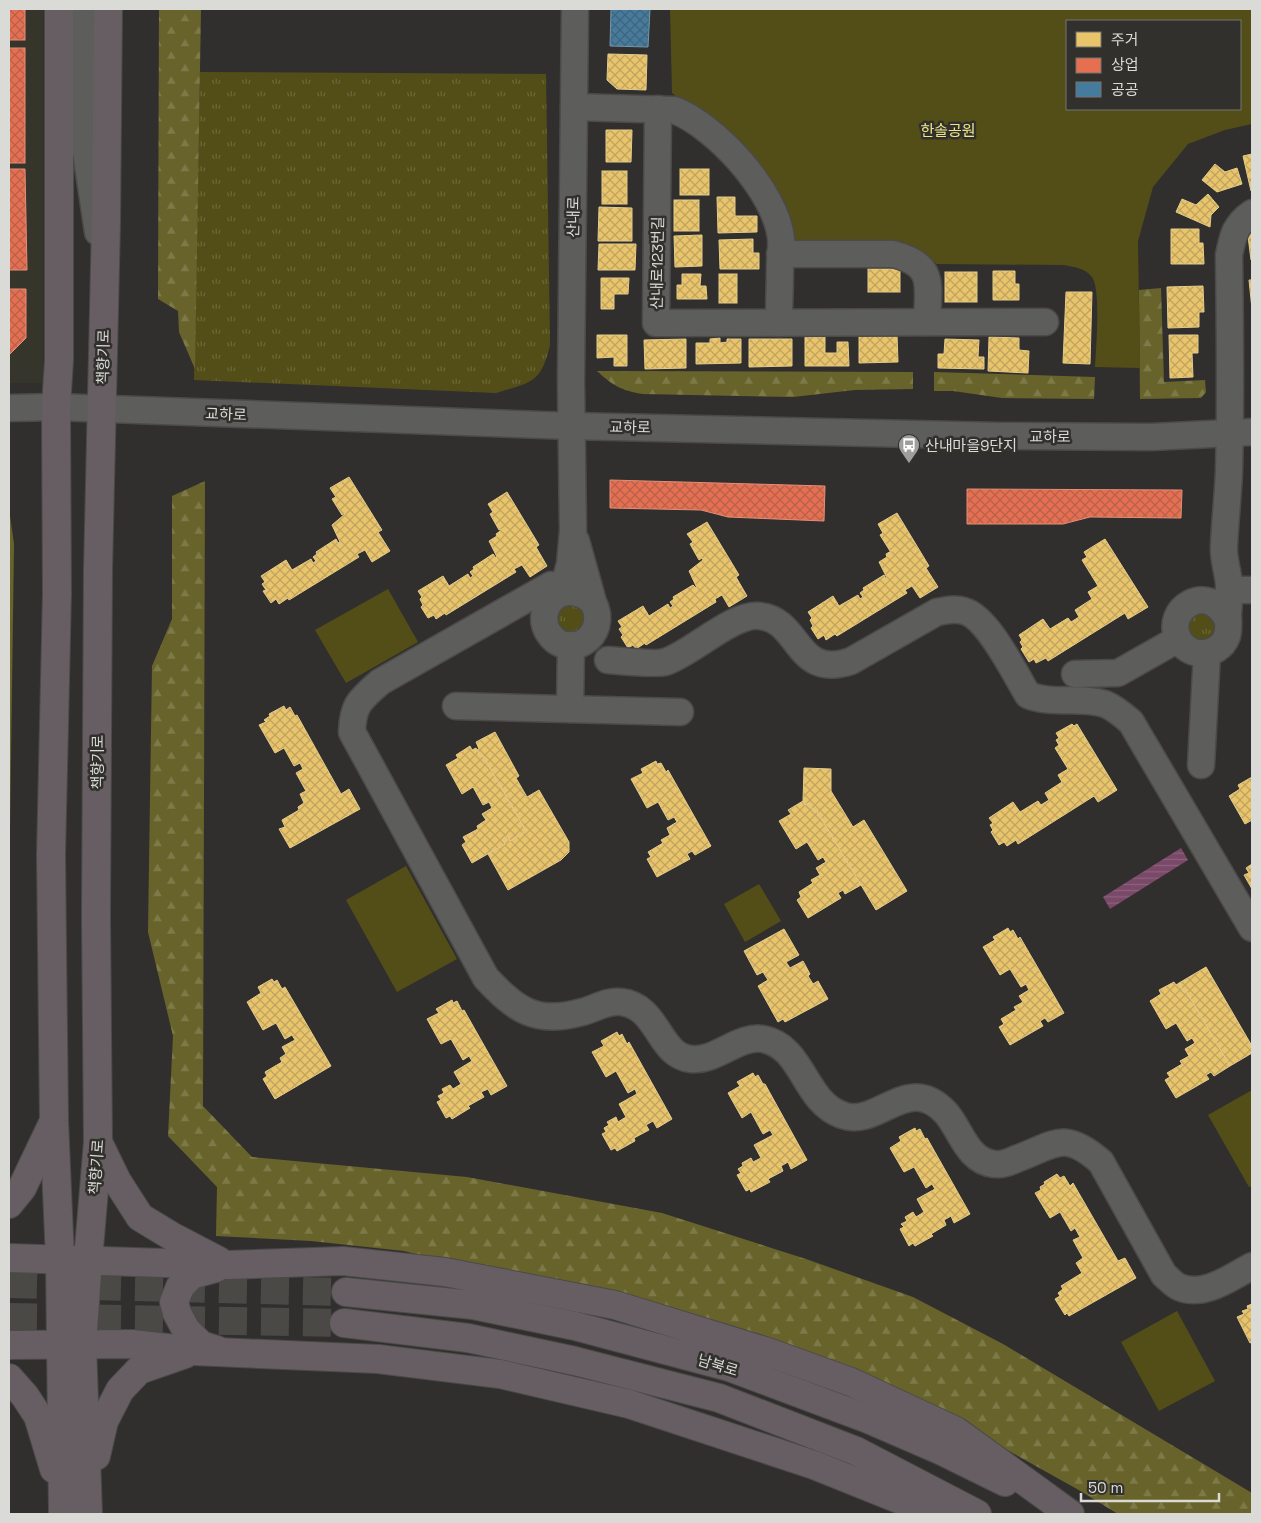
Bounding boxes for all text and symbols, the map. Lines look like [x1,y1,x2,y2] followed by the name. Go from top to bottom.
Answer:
[1066,20,1241,110] legend
[1111,30,1139,49] text: 주거
[1111,55,1139,74] text: 상업
[1111,80,1139,99] text: 공공
[920,121,976,140] park label: 한솔공원
[563,196,583,238] street label: 산내로
[647,216,667,310] street label: 산내로123번길
[93,329,113,385] street label: 책향기로
[205,404,247,424] street label: 교하로
[609,417,651,437] street label: 교하로
[1029,427,1071,446] street label: 교하로
[897,433,921,464] bus stop icon: 산내마을9단지
[925,436,1017,455] place label: 산내마을9단지
[88,734,107,790] street label: 책향기로
[85,1139,107,1195] street label: 책향기로
[695,1350,741,1380] street label: 남북로
[1081,1470,1218,1502] scale bar
[1088,1478,1123,1497] text: 50 m

